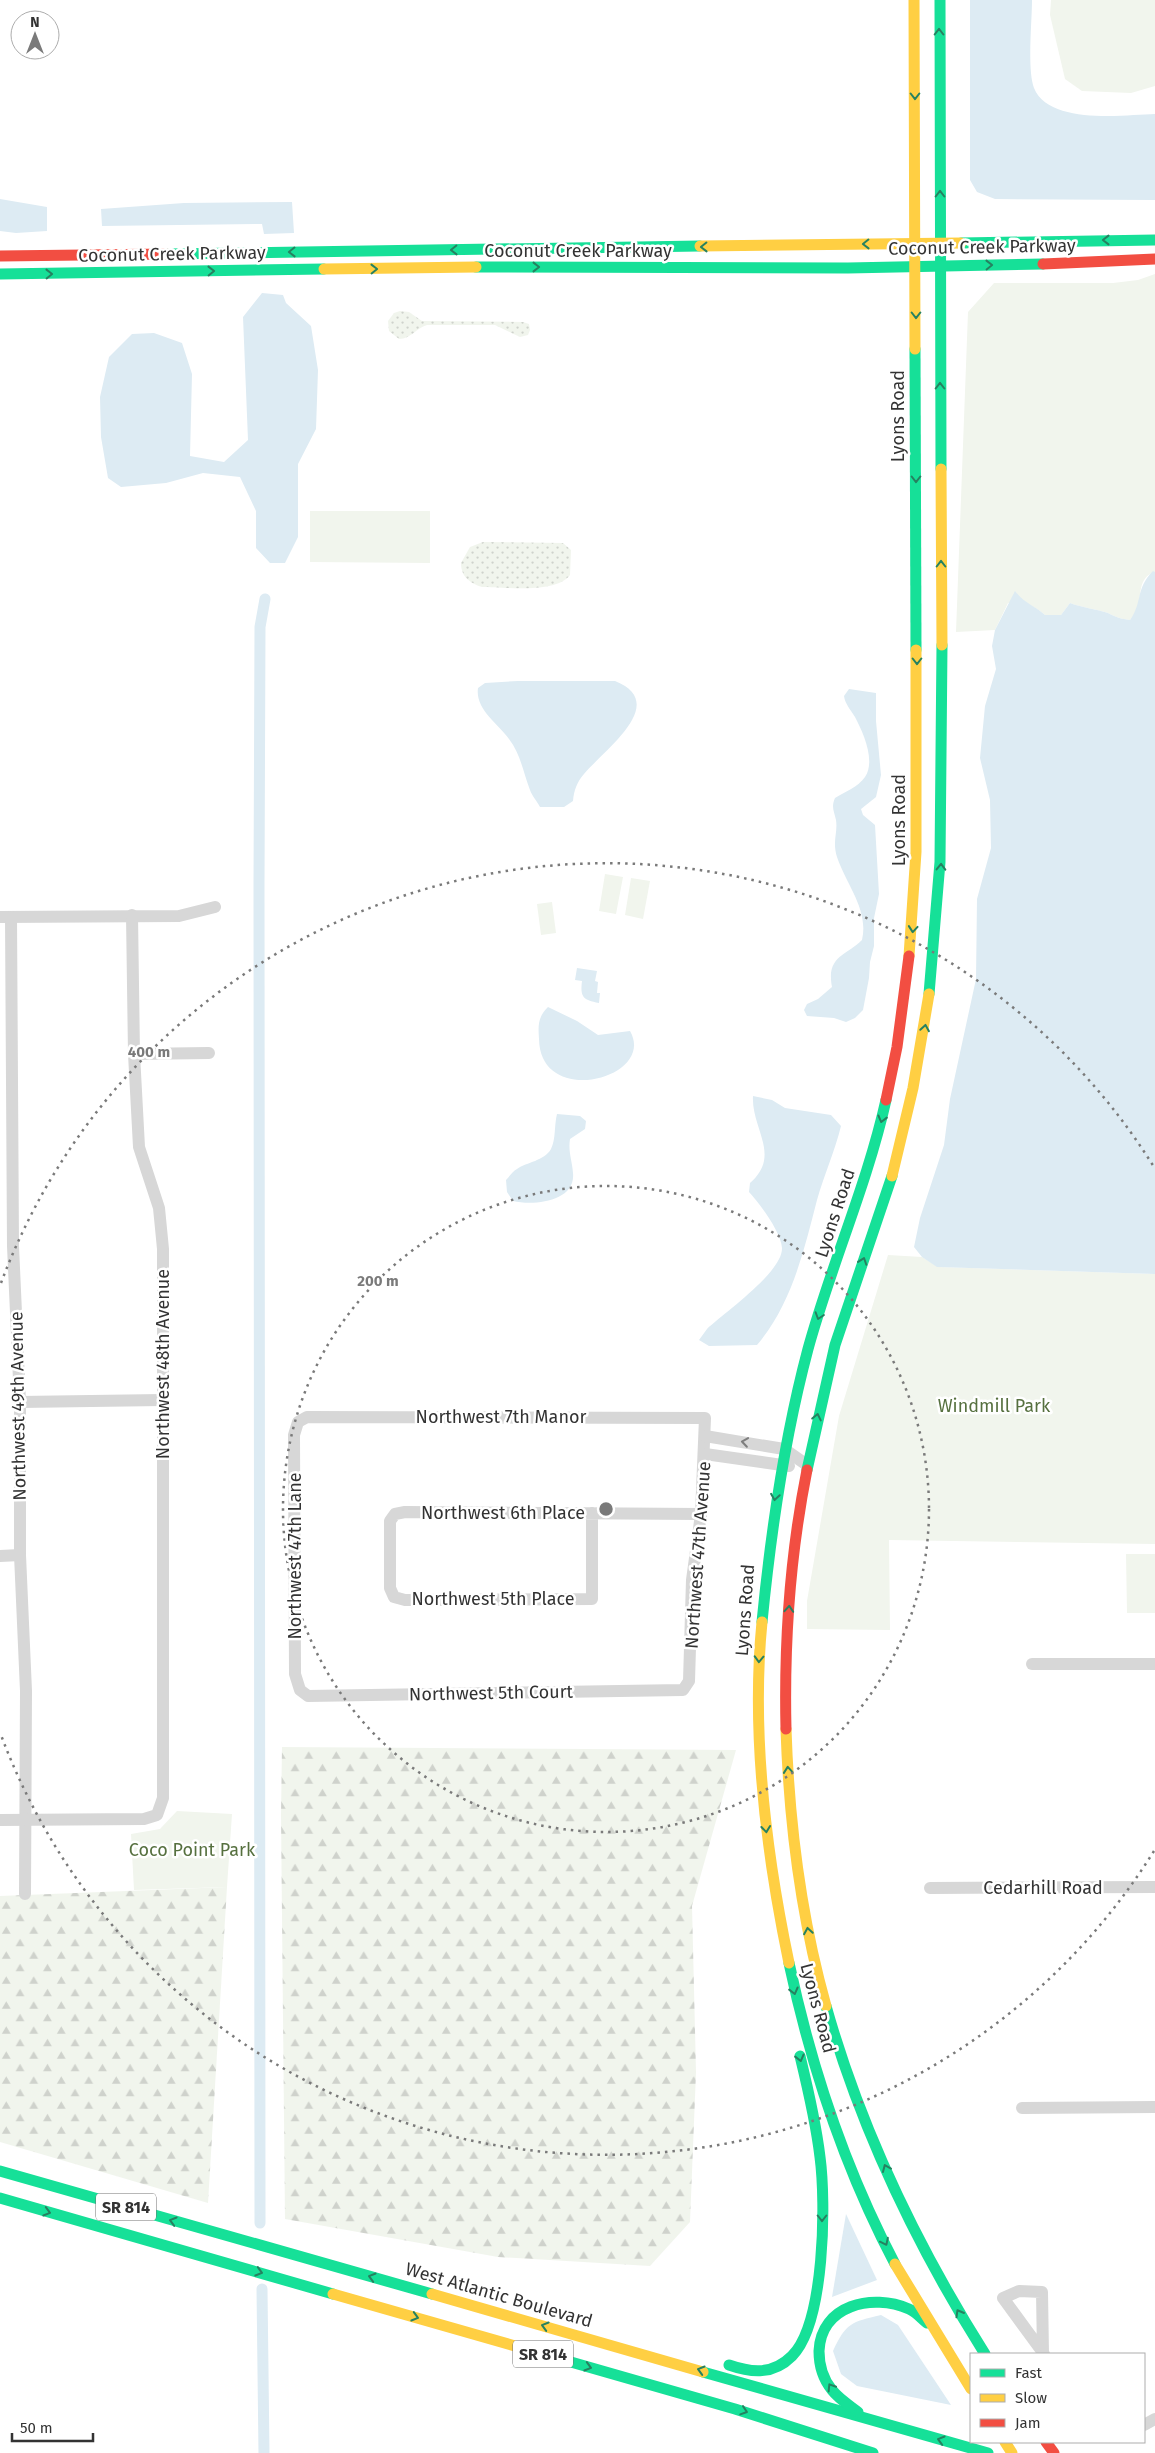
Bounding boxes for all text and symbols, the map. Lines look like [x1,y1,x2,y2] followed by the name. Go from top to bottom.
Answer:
[10,10,60,60] north arrow
[30,14,40,31] text: N
[934,27,944,35] one-way arrow
[910,92,920,100] one-way arrow
[935,190,945,198] one-way arrow
[888,234,1076,260] street label: Coconut Creek Parkway
[1102,235,1110,245] one-way arrow
[862,239,870,249] one-way arrow
[484,240,672,262] street label: Coconut Creek Parkway
[78,241,266,267] street label: Coconut Creek Parkway
[700,241,708,252] one-way arrow
[450,245,458,255] one-way arrow
[287,247,295,258] one-way arrow
[985,260,993,270] one-way arrow
[532,262,540,272] one-way arrow
[370,264,378,274] one-way arrow
[208,266,215,276] one-way arrow
[45,269,53,279] one-way arrow
[911,312,921,319] one-way arrow
[887,370,909,462] street label: Lyons Road
[935,382,945,390] one-way arrow
[911,475,921,483] one-way arrow
[936,560,946,568] one-way arrow
[912,658,922,666] one-way arrow
[888,774,910,866] street label: Lyons Road
[936,863,946,870] one-way arrow
[908,925,919,933] one-way arrow
[919,1024,930,1032] one-way arrow
[128,1043,170,1061] text: 400 m
[877,1115,888,1124] one-way arrow
[810,1166,860,1260] street label: Lyons Road
[857,1258,867,1266] one-way arrow
[152,1269,174,1459] street label: Northwest 48th Avenue
[357,1272,399,1290] text: 200 m
[5,1311,31,1501] street label: Northwest 49th Avenue
[815,1312,825,1320] one-way arrow
[938,1395,1051,1417] park label: Windmill Park
[416,1406,586,1428] street label: Northwest 7th Manor
[812,1413,822,1422] one-way arrow
[741,1437,749,1448] one-way arrow
[680,1461,716,1649] street label: Northwest 47th Avenue
[284,1472,306,1640] street label: Northwest 47th Lane
[771,1493,781,1502] one-way arrow
[597,1500,615,1518] centre of rings
[421,1502,585,1524] street label: Northwest 6th Place
[731,1563,759,1657] street label: Lyons Road
[411,1588,575,1610] street label: Northwest 5th Place
[783,1605,794,1613] one-way arrow
[754,1656,764,1663] one-way arrow
[409,1681,574,1705] street label: Northwest 5th Court
[783,1766,794,1774] one-way arrow
[760,1825,771,1833] one-way arrow
[129,1839,256,1861] park label: Coco Point Park
[983,1877,1103,1899] street label: Cedarhill Road
[804,1927,814,1936] one-way arrow
[795,1961,841,2055] street label: Lyons Road
[788,1987,799,1996] one-way arrow
[794,2054,805,2063] one-way arrow
[881,2164,892,2173] one-way arrow
[96,2194,156,2220] road number: SR 814
[42,2206,50,2216] one-way arrow
[817,2215,827,2223] one-way arrow
[169,2216,178,2226] one-way arrow
[879,2237,889,2246] one-way arrow
[403,2258,595,2332] street label: West Atlantic Boulevard
[254,2267,262,2277] one-way arrow
[368,2273,376,2283] one-way arrow
[955,2310,965,2319] one-way arrow
[410,2312,419,2322] one-way arrow
[540,2321,549,2332] one-way arrow
[513,2340,573,2368] road number: SR 814
[970,2353,1145,2443] legend
[584,2361,592,2371] one-way arrow
[1015,2364,1042,2382] text: Fast
[698,2366,706,2376] one-way arrow
[827,2384,837,2393] one-way arrow
[1015,2389,1047,2407] text: Slow
[740,2406,748,2416] one-way arrow
[12,2410,94,2442] scale bar
[1015,2414,1041,2432] text: Jam
[20,2419,53,2437] text: 50 m
[938,2435,946,2445] one-way arrow

